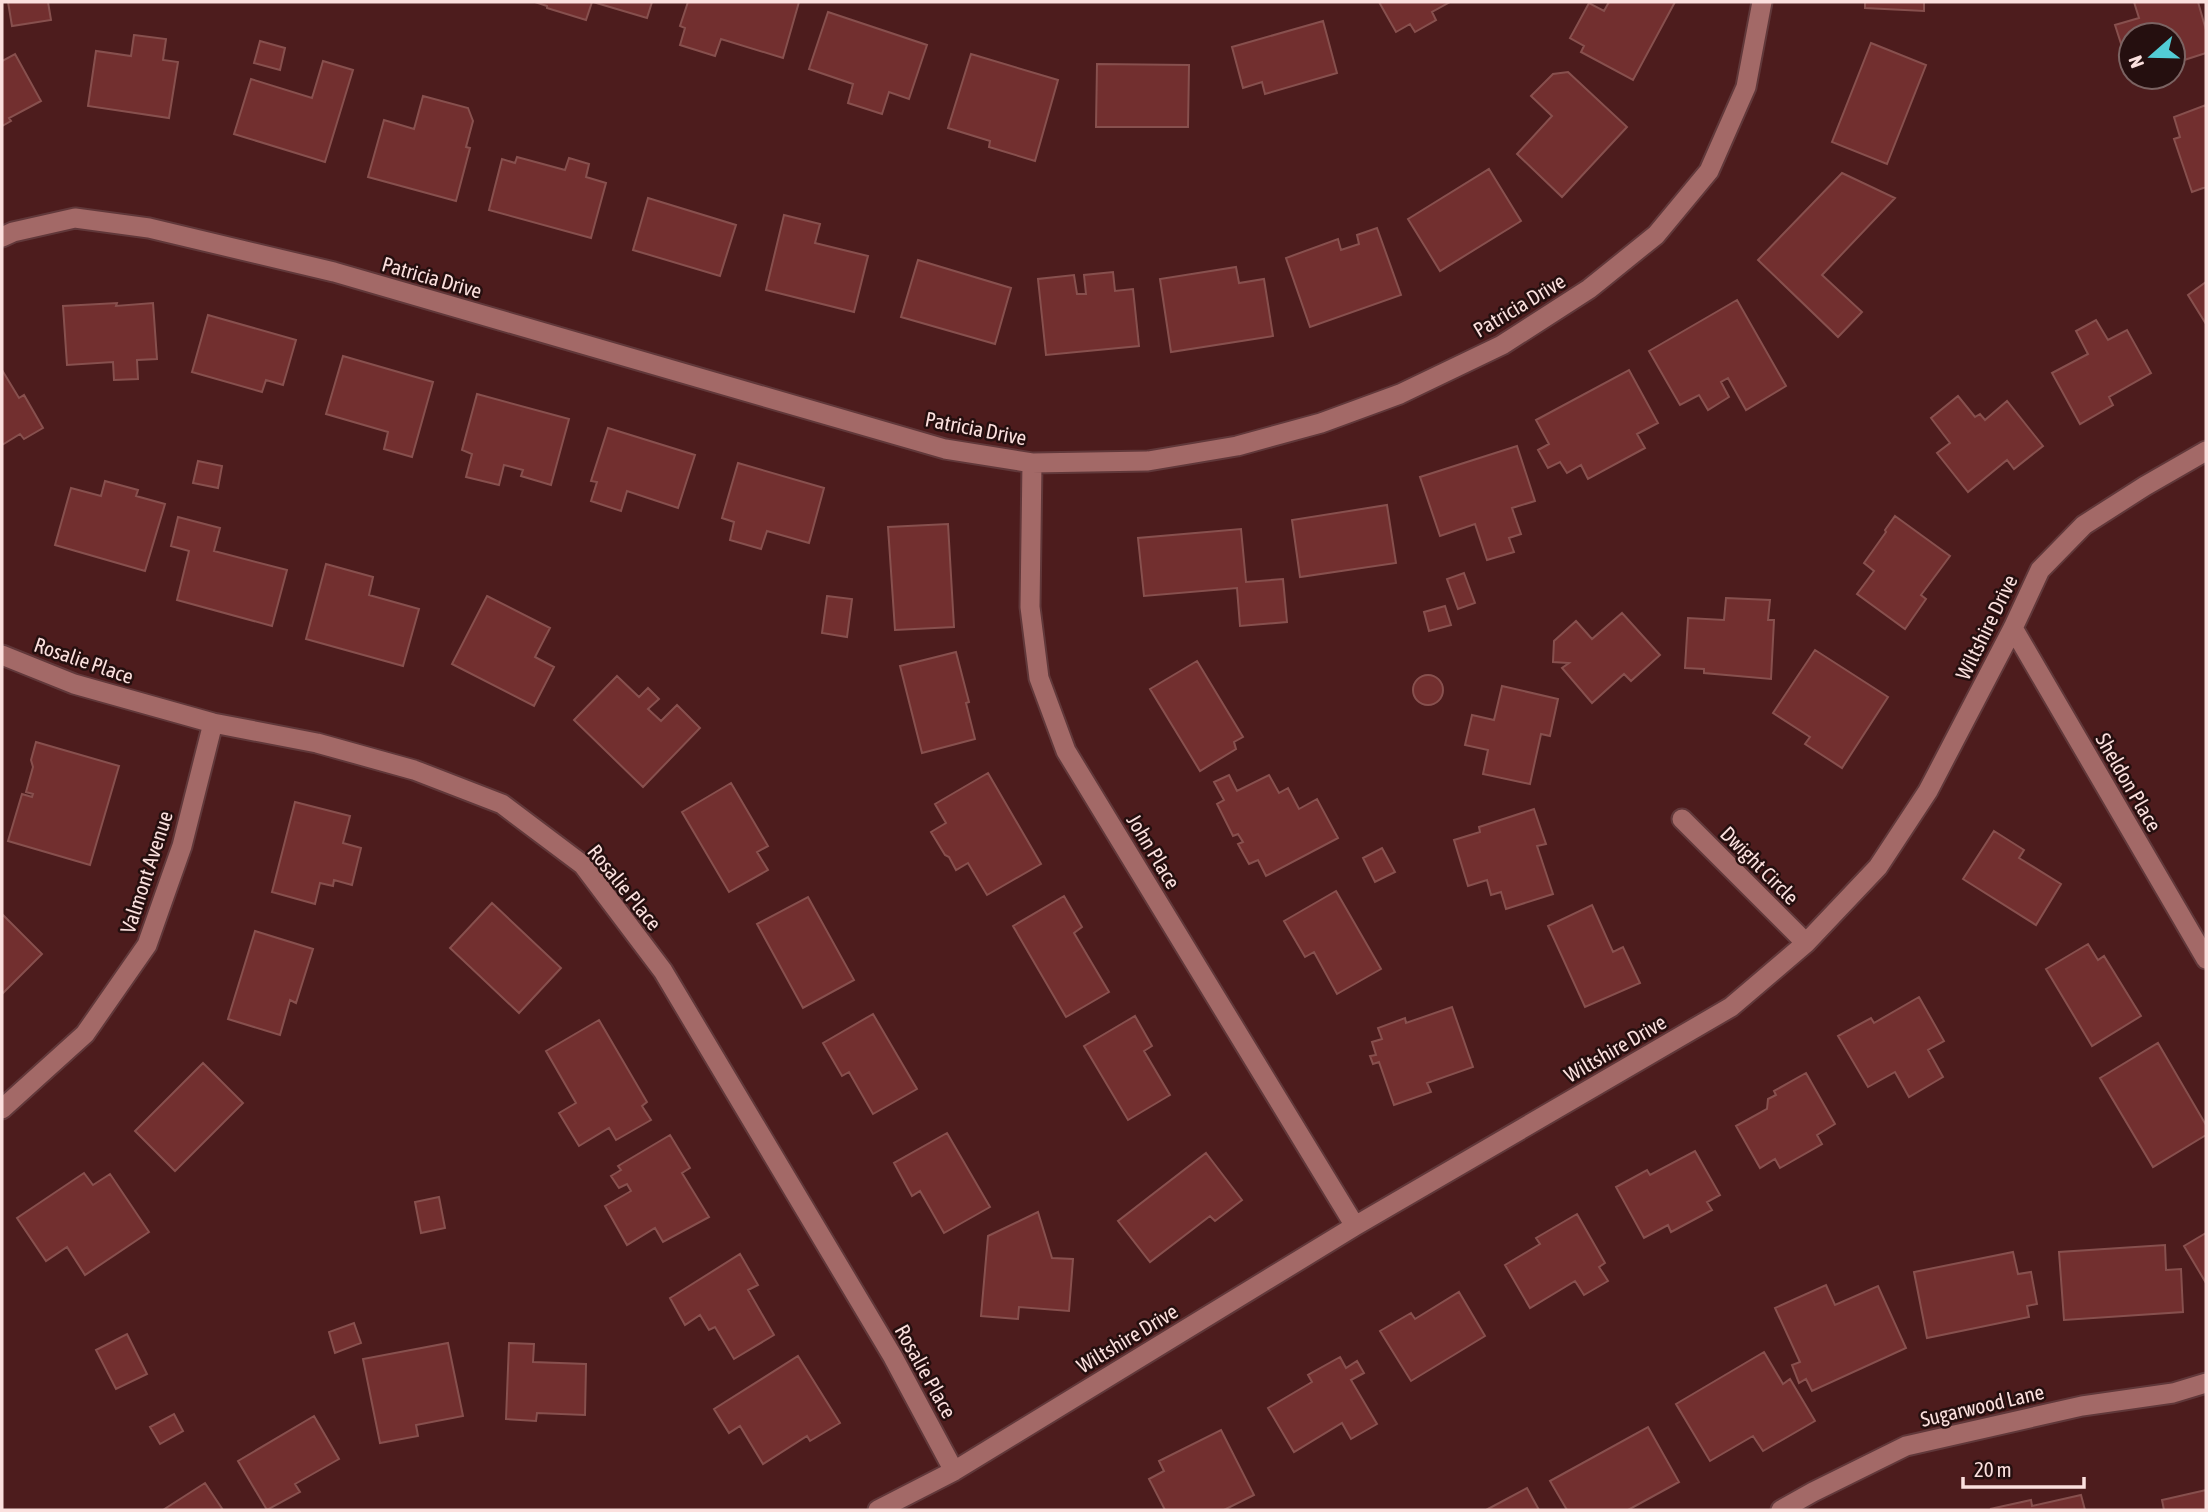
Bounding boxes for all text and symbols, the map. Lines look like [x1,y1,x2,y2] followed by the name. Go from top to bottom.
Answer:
[2117,21,2187,91] north arrow
[2124,53,2148,71] text: N
[379,251,485,303] street label: Patricia Drive
[1469,268,1569,342] street label: Patricia Drive
[923,406,1029,450] street label: Patricia Drive
[1950,571,2022,683] street label: Wiltshire Drive
[31,632,137,688] street label: Rosalie Place
[2091,728,2167,836] street label: Sheldon Place
[115,808,177,936] street label: Valmont Avenue
[1122,809,1186,893] street label: John Place
[1716,821,1804,909] street label: Dwight Circle
[583,839,667,935] street label: Rosalie Place
[1560,1009,1670,1087] street label: Wiltshire Drive
[1072,1298,1182,1378] street label: Wiltshire Drive
[890,1320,962,1422] street label: Rosalie Place
[1918,1379,2046,1431] street label: Sugarwood Lane
[1963,1446,2084,1490] scale bar
[1974,1457,2012,1481] text: 20 m

